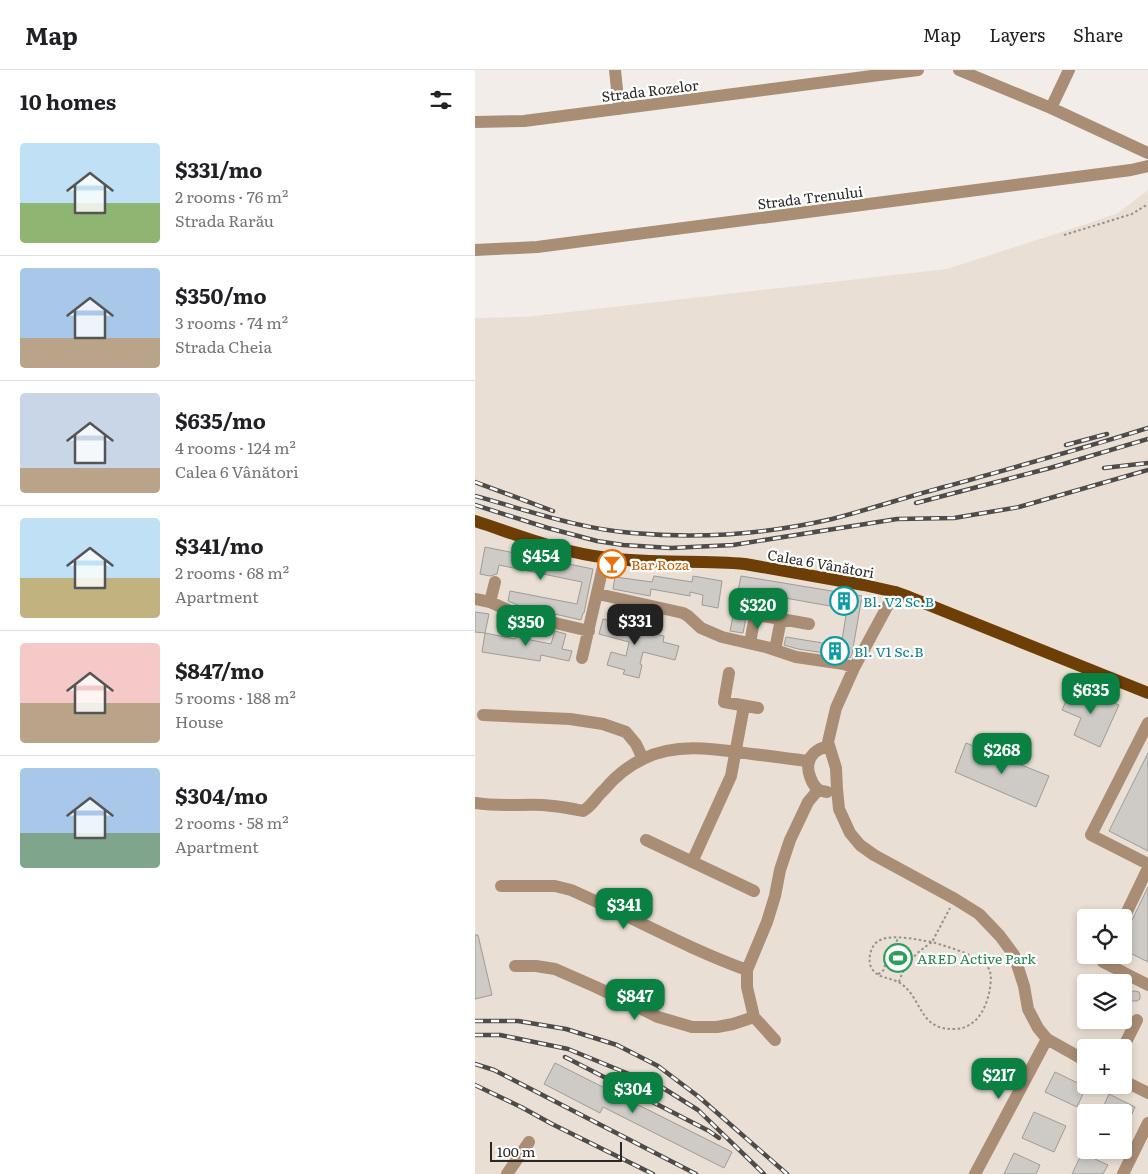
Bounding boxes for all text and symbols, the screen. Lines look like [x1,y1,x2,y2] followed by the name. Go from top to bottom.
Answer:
[25,17,78,52] text: Map
[923,21,961,48] text: Map
[989,21,1045,48] text: Layers
[1073,21,1123,48] text: Share
[600,74,700,106] street label: Strada Rozelor
[20,85,116,116] text: 10 homes
[427,86,455,114] icon: filters
[175,153,262,184] text: $331/mo
[60,163,120,223] icon: home
[756,181,864,213] street label: Strada Trenului
[175,184,288,208] text: 2 rooms · 76 m²
[175,208,274,232] text: Strada Rarău
[175,279,267,310] text: $350/mo
[60,288,120,348] icon: home
[175,310,288,334] text: 3 rooms · 74 m²
[175,334,272,358] text: Strada Cheia
[175,404,266,435] text: $635/mo
[60,413,120,473] icon: home
[175,435,296,459] text: 4 rooms · 124 m²
[175,459,299,483] text: Calea 6 Vânători
[175,529,264,560] text: $341/mo
[60,538,120,598] icon: home
[511,538,571,581] pin: $454
[522,543,560,567] text: $454
[766,544,876,582] street label: Calea 6 Vânători
[597,549,627,579] bar icon: Bar Roza
[631,554,690,574] place label: Bar Roza
[175,560,289,584] text: 2 rooms · 68 m²
[175,584,259,608] text: Apartment
[829,586,859,616] building icon: Bl. V2 Sc.B
[728,588,788,630] pin: $320
[863,591,934,611] place label: Bl. V2 Sc.B
[740,592,776,616] text: $320
[496,604,556,647] pin: $350
[605,604,665,646] pin: $331
[618,608,652,632] text: $331
[508,609,544,633] text: $350
[820,636,850,666] building icon: Bl. V1 Sc.B
[854,641,924,661] place label: Bl. V1 Sc.B
[175,654,264,685] text: $847/mo
[60,663,120,723] icon: home
[1061,672,1121,715] pin: $635
[1073,677,1109,701] text: $635
[175,685,296,709] text: 5 rooms · 188 m²
[175,709,223,733] text: House
[972,732,1032,775] pin: $268
[984,737,1020,761] text: $268
[175,779,268,810] text: $304/mo
[60,788,120,848] icon: home
[175,810,289,834] text: 2 rooms · 58 m²
[175,834,259,858] text: Apartment
[594,888,654,930] pin: $341
[607,892,641,916] text: $341
[1077,909,1132,1159] map controls
[1077,909,1132,964] button: locate
[883,943,913,973] sports icon: ARED Active Park
[917,948,1036,968] place label: ARED Active Park
[1077,974,1132,1029] button: layers
[605,978,665,1021] pin: $847
[617,983,653,1007] text: $847
[1077,1039,1132,1094] button: +
[969,1058,1029,1100] pin: $217
[983,1062,1015,1086] text: $217
[603,1072,663,1114] pin: $304
[614,1076,652,1100] text: $304
[1077,1104,1132,1159] button: −
[490,1139,623,1162] scale bar
[497,1141,535,1161] text: 100 m

